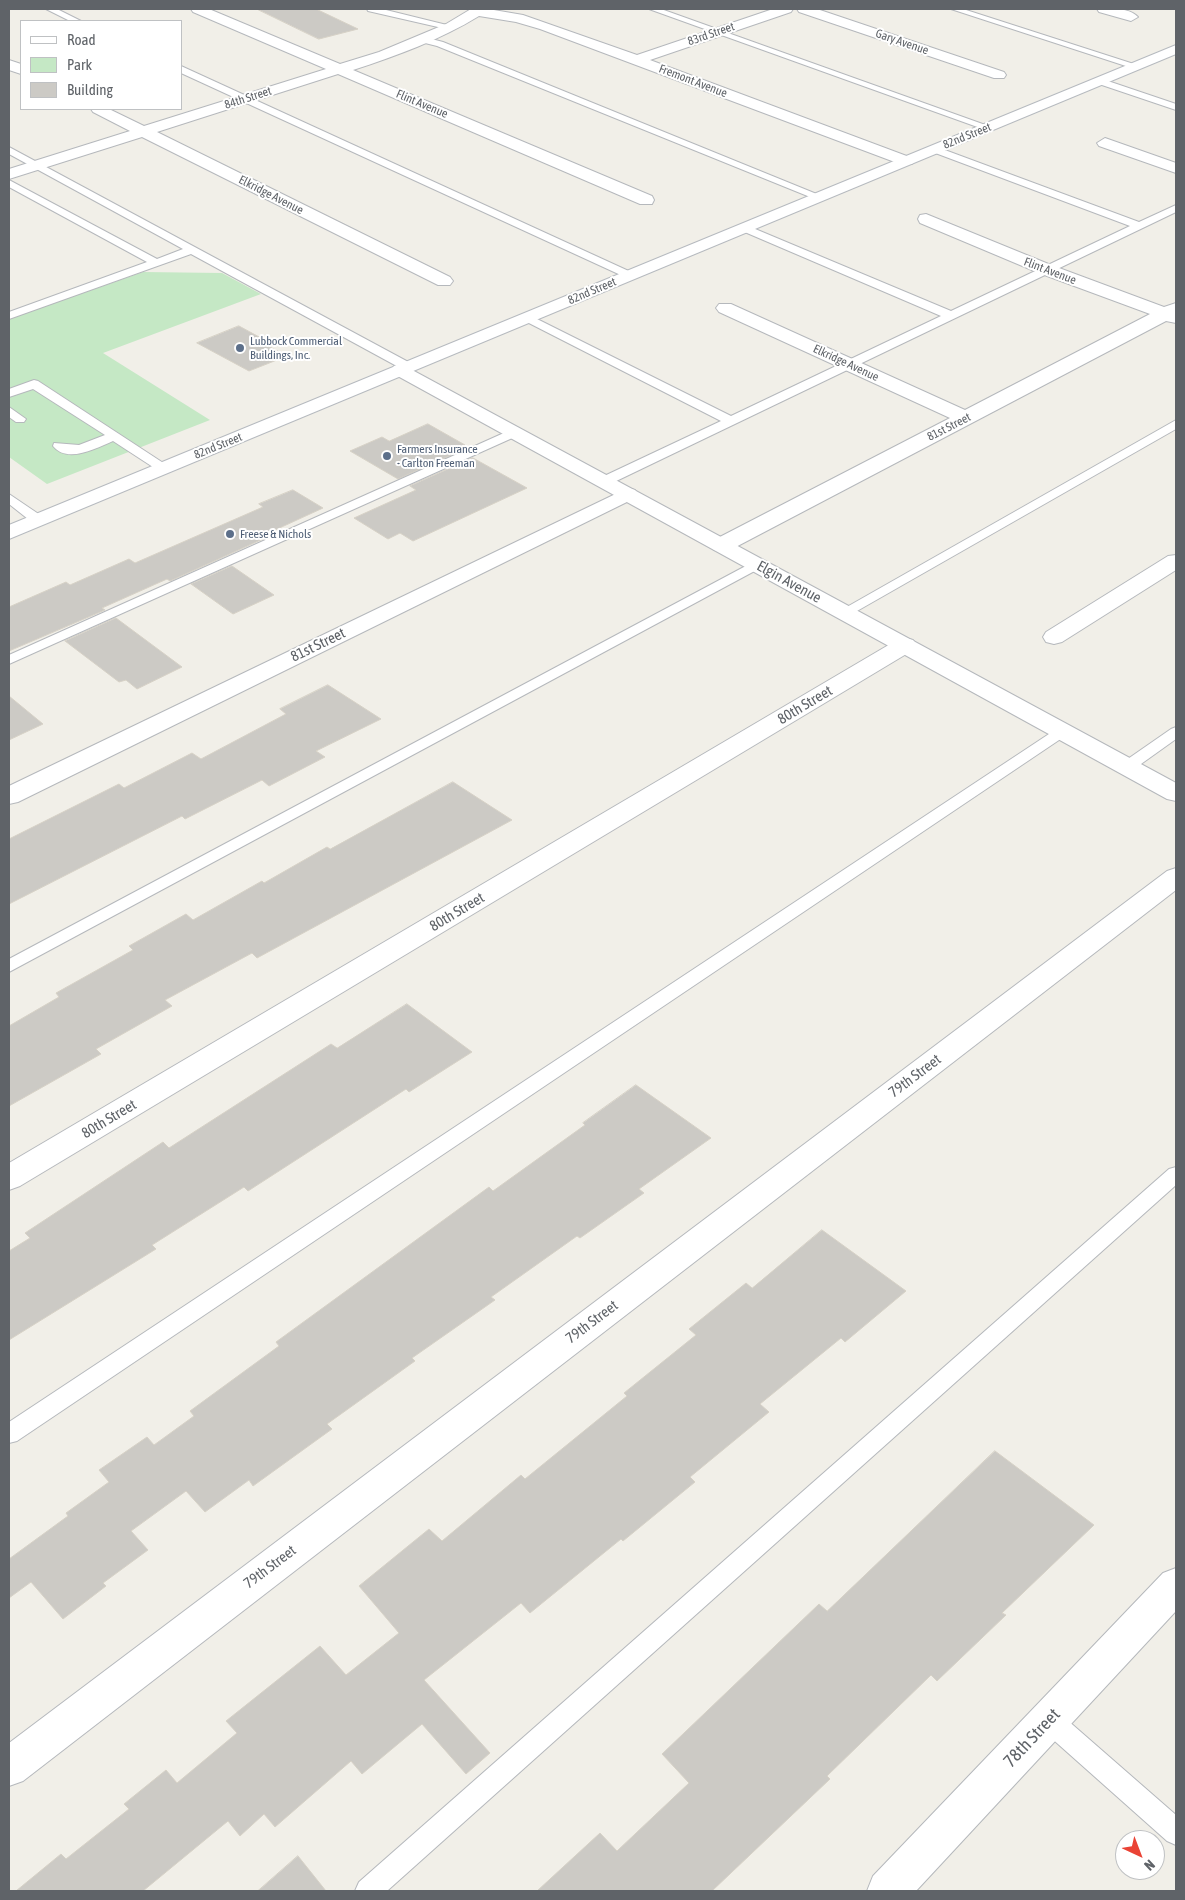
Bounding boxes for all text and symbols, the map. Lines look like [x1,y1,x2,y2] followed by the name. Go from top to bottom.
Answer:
[686,19,736,49] street label: 83rd Street
[20,20,182,110] legend
[874,26,930,58] street label: Gary Avenue
[67,31,96,48] text: Road
[67,56,92,73] text: Park
[657,61,729,101] street label: Fremont Avenue
[67,81,113,98] text: Building
[223,84,273,112] street label: 84th Street
[394,87,450,121] street label: Flint Avenue
[941,120,993,152] street label: 82nd Street
[236,173,306,217] street label: Elkridge Avenue
[1022,254,1078,288] street label: Flint Avenue
[566,274,618,308] street label: 82nd Street
[250,334,342,362] place label: Lubbock Commercial Buildings, Inc.
[234,342,246,354] marker: Lubbock Commercial Buildings, Inc.
[811,342,881,384] street label: Elkridge Avenue
[925,410,973,444] street label: 81st Street
[192,430,244,462] street label: 82nd Street
[397,442,478,470] place label: Farmers Insurance - Carlton Freeman
[381,450,393,462] marker: Farmers Insurance - Carlton Freeman
[240,527,311,541] place label: Freese & Nichols
[224,528,236,540] marker: Freese & Nichols
[754,557,824,607] street label: Elgin Avenue
[288,624,348,666] street label: 81st Street
[774,682,836,728] street label: 80th Street
[426,889,488,935] street label: 80th Street
[885,1051,945,1101] street label: 79th Street
[78,1096,140,1142] street label: 80th Street
[562,1297,622,1347] street label: 79th Street
[240,1542,300,1592] street label: 79th Street
[999,1704,1065,1772] street label: 78th Street
[1115,1830,1165,1880] north arrow
[1141,1857,1158,1874] text: N

